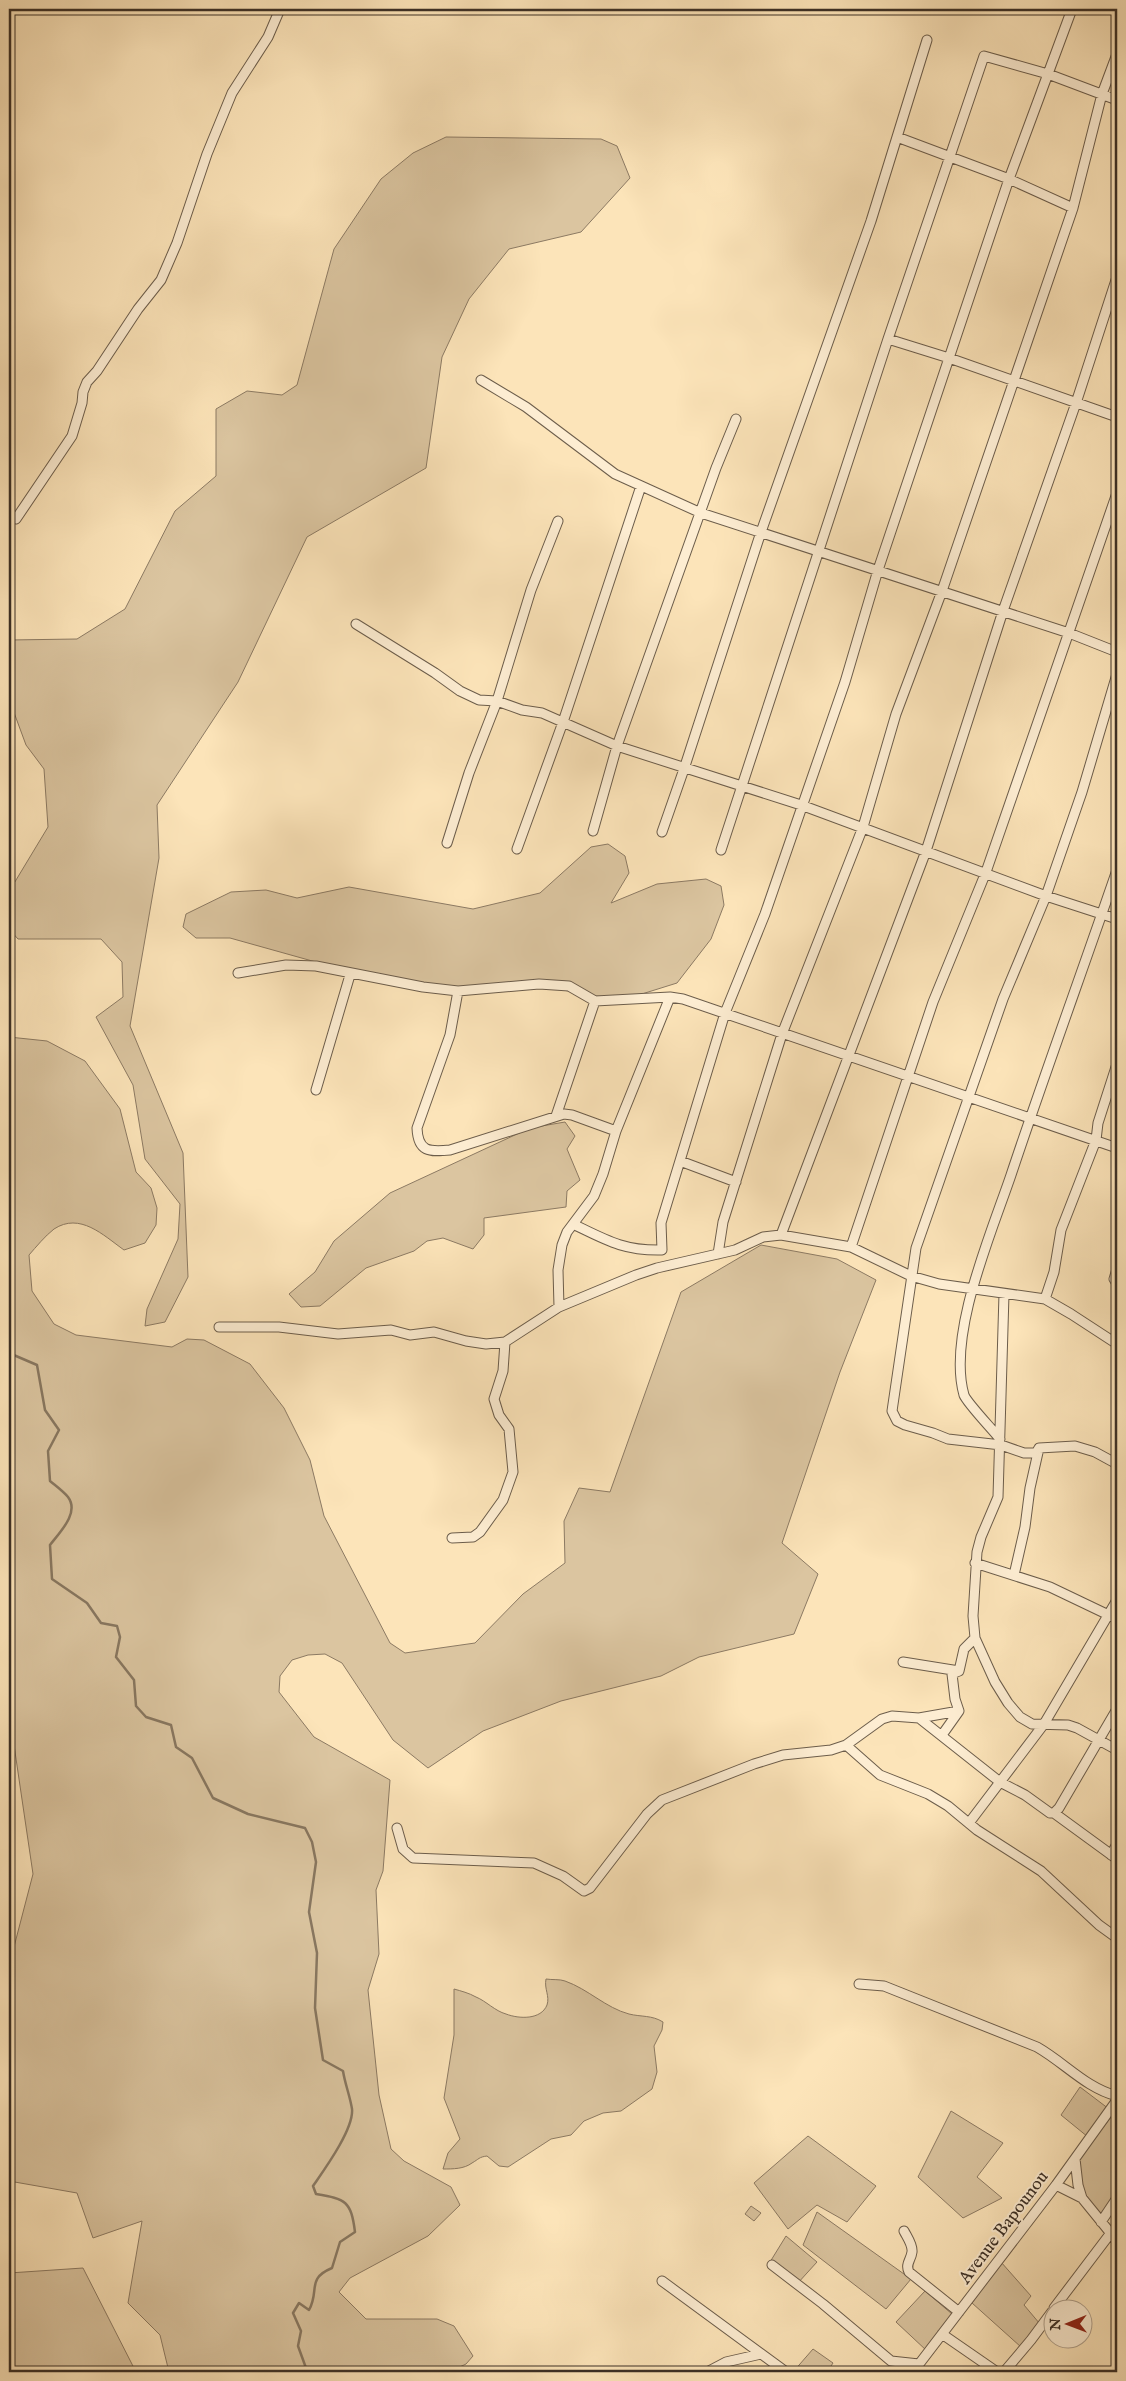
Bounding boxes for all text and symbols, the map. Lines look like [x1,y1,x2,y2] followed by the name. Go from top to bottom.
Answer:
[954,2167,1054,2290] street label: Avenue Bapounou
[1044,2298,1094,2348] north arrow
[1047,2318,1065,2331] text: N

